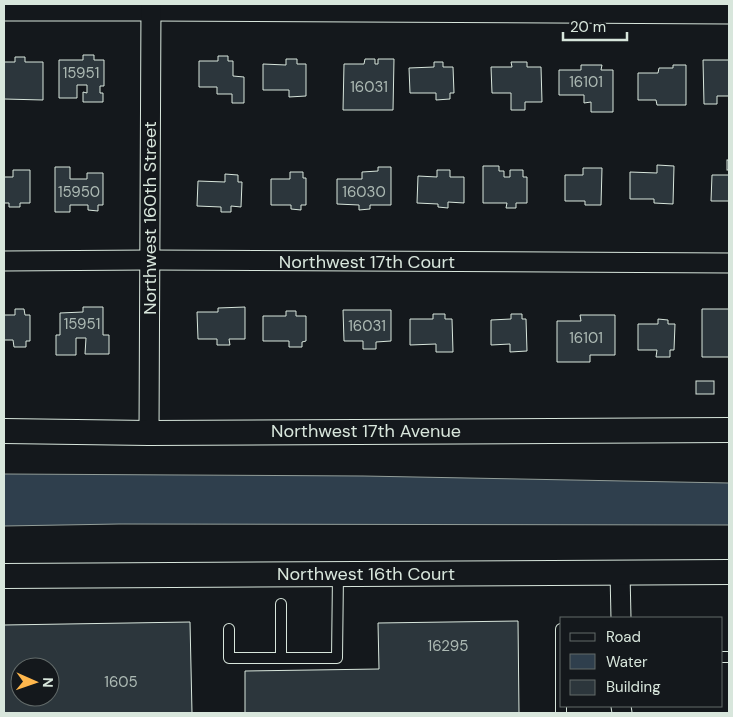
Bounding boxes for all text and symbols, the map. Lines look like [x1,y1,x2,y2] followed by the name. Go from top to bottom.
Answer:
[563,10,627,42] scale bar
[570,17,606,37] text: 20 m
[63,63,99,83] house number: 15951
[569,72,603,92] house number: 16101
[350,77,388,97] house number: 16031
[138,121,162,315] street label: Northwest 160th Street
[58,182,100,202] house number: 15950
[342,182,386,202] house number: 16030
[279,250,455,274] street label: Northwest 17th Court
[64,314,100,334] house number: 15951
[348,316,386,336] house number: 16031
[569,328,603,348] house number: 16101
[271,419,461,443] street label: Northwest 17th Avenue
[277,562,455,586] street label: Northwest 16th Court
[560,617,723,707] legend
[606,627,641,647] text: Road
[428,636,468,656] house number: 16295
[606,652,648,672] text: Water
[10,657,60,707] north arrow
[104,672,138,692] house number: 1605
[39,677,57,688] text: N
[606,677,661,697] text: Building

